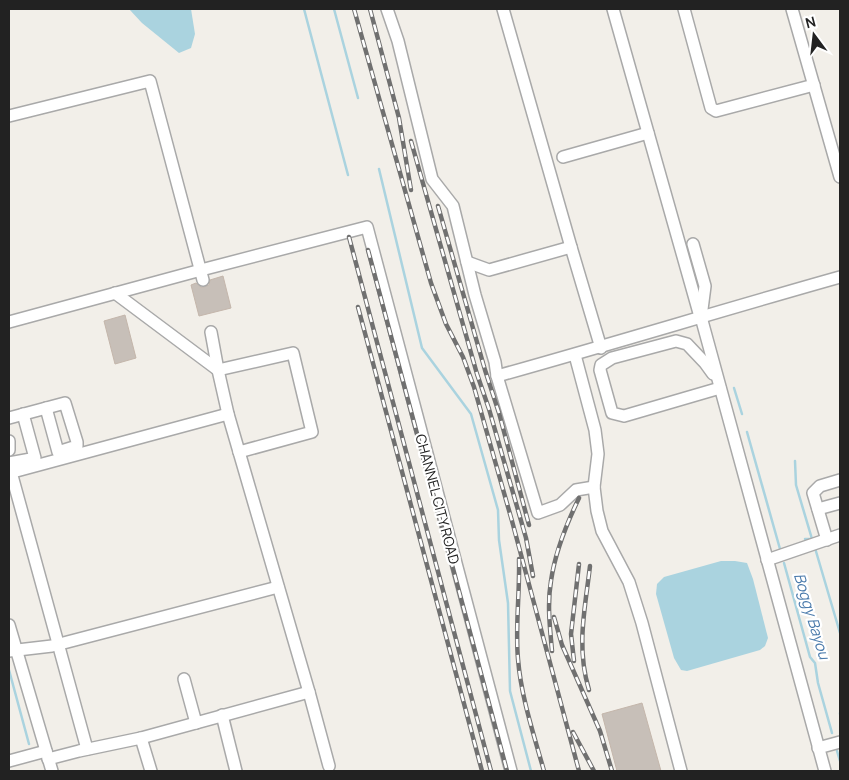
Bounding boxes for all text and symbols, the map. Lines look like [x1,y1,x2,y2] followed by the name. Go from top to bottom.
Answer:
[789,10,839,60] north arrow
[803,11,818,32] text: N
[411,432,465,566] street label: CHANNEL CITY ROAD
[789,570,835,663] water label: Boggy Bayou

